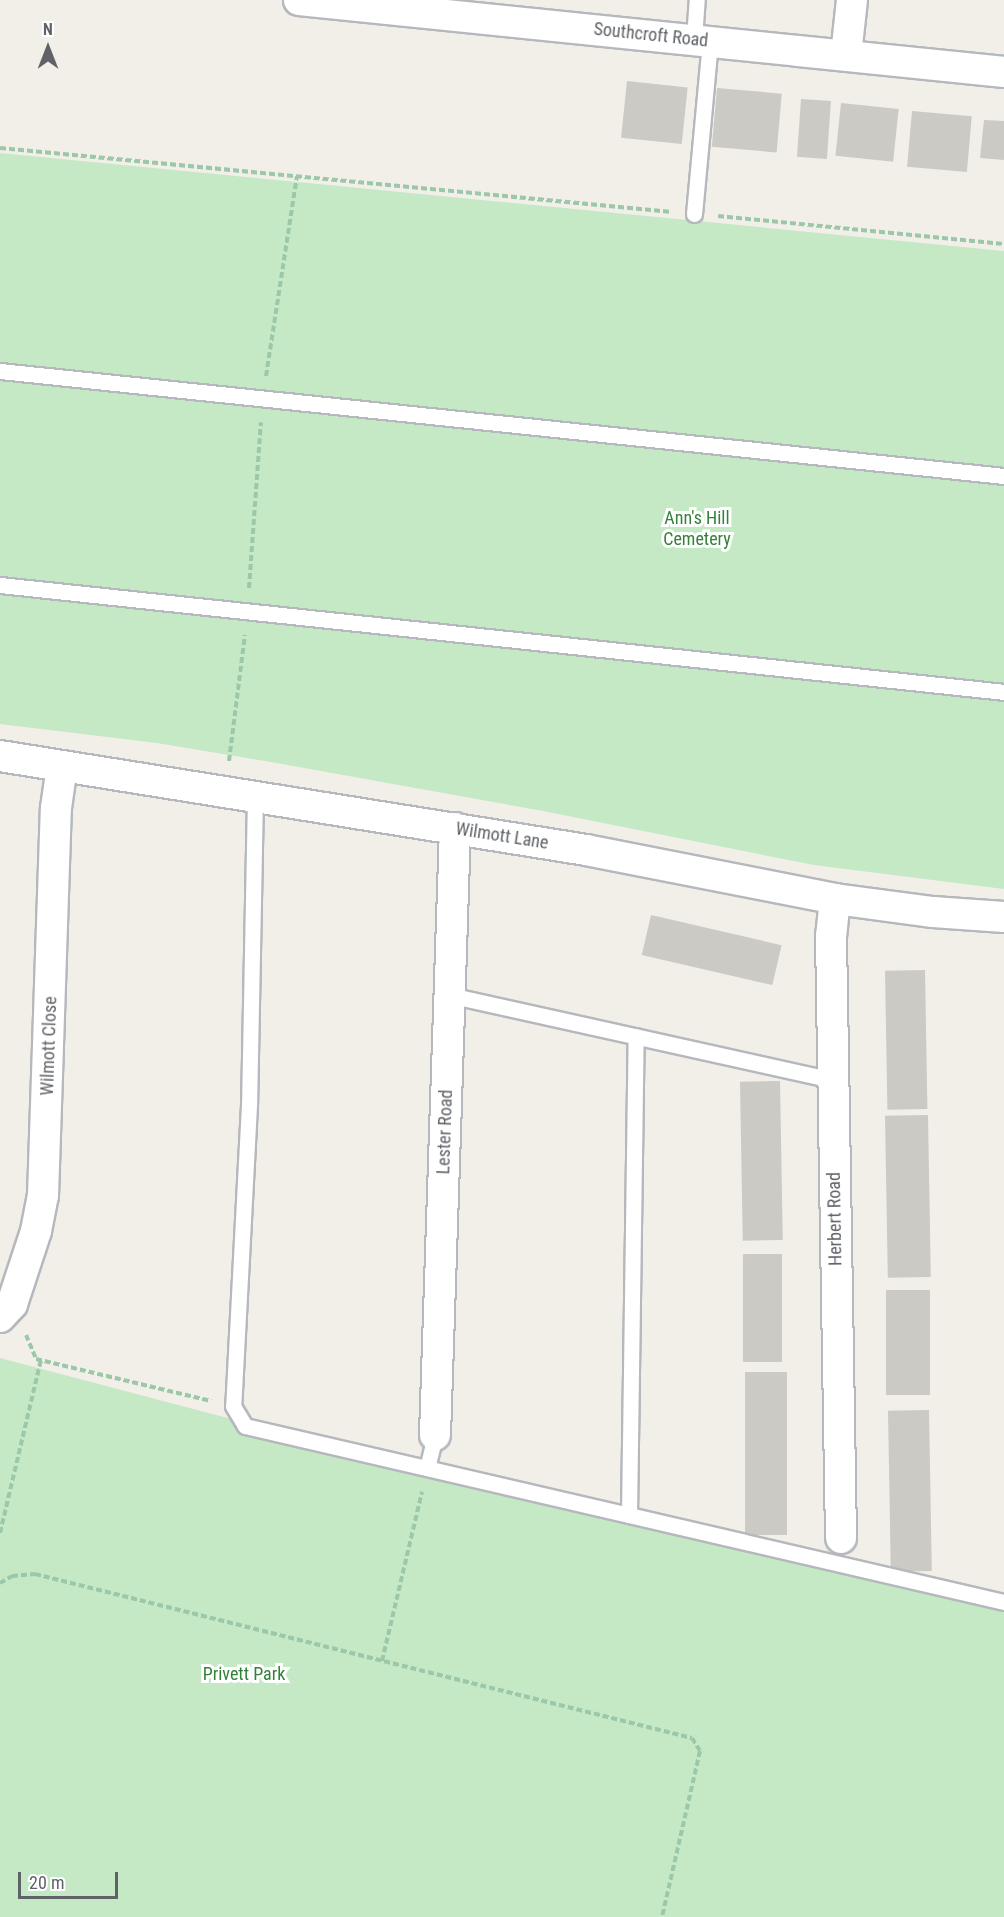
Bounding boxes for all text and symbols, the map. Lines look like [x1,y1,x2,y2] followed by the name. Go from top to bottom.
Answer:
[18,18,78,78] north arrow
[593,18,709,52] street label: Southcroft Road
[43,20,53,39] text: N
[663,508,731,550] park label: Ann's Hill Cemetery
[454,818,550,854] street label: Wilmott Lane
[36,996,62,1096] street label: Wilmott Close
[433,1089,457,1175] street label: Lester Road
[823,1172,847,1266] street label: Herbert Road
[203,1663,285,1685] park label: Privett Park
[21,1860,122,1898] scale bar
[29,1872,64,1893] text: 20 m

